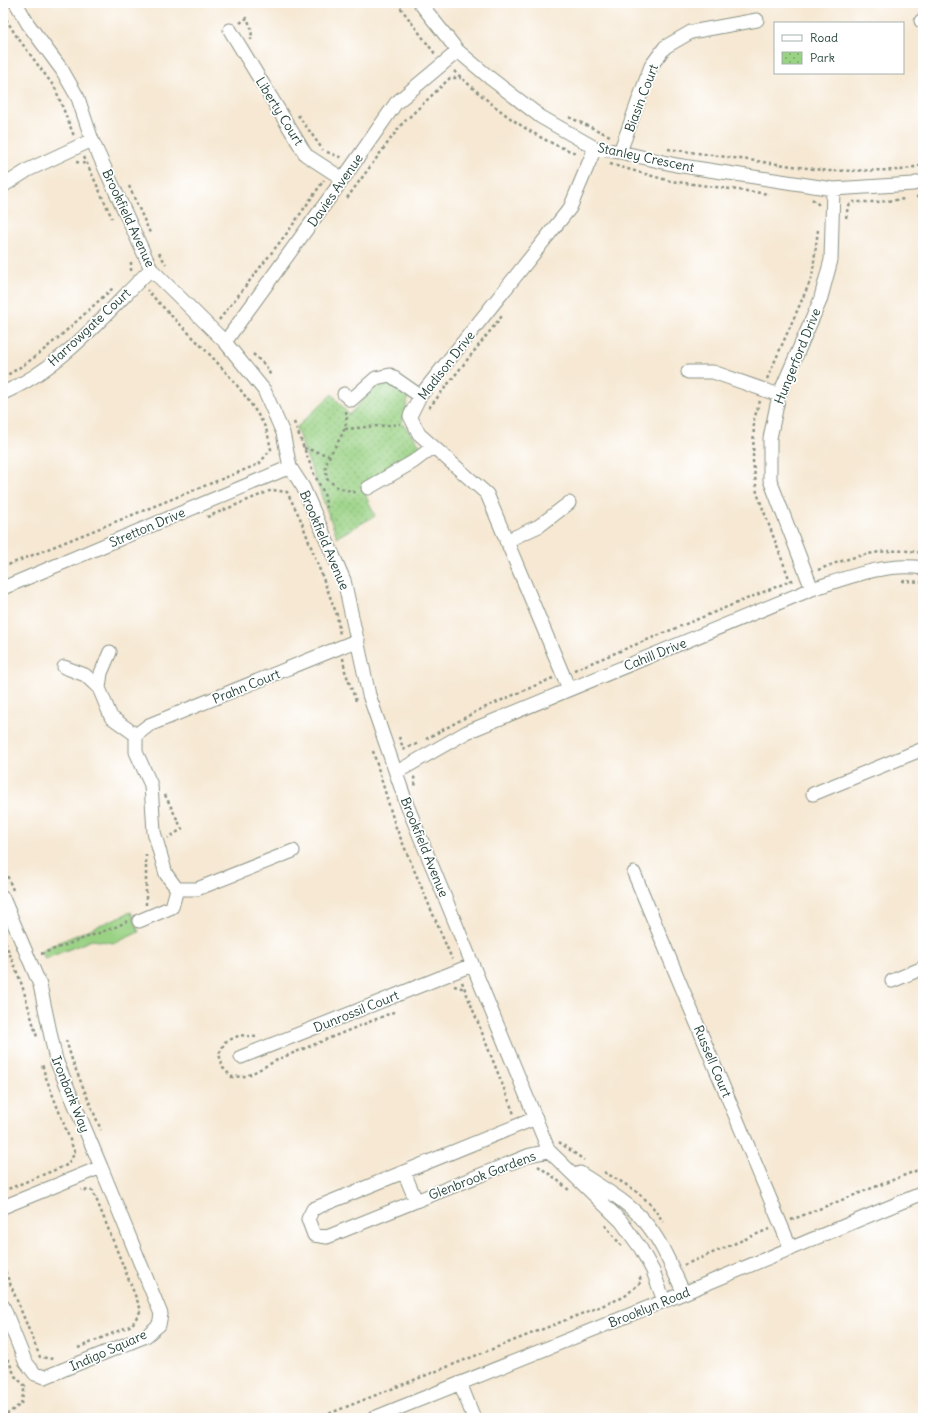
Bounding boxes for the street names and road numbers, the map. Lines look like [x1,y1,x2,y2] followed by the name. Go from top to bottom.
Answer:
[621,61,662,135] street label: Biasin Court
[252,74,308,149] street label: Liberty Court
[596,139,696,176] street label: Stanley Crescent
[304,150,367,230] street label: Davies Avenue
[98,166,159,270] street label: Brookfield Avenue
[44,284,135,370] street label: Harrowgate Court
[770,306,824,407] street label: Hungerford Drive
[414,327,479,403] street label: Madison Drive
[296,488,353,592] street label: Brookfield Avenue
[107,504,188,551] street label: Stretton Drive
[621,634,689,675] street label: Cahill Drive
[210,665,283,708] street label: Prahn Court
[397,795,452,900] street label: Brookfield Avenue
[311,986,402,1036] street label: Dunrossil Court
[690,1023,736,1100] street label: Russell Court
[47,1053,94,1135] street label: Ironbark Way
[426,1147,538,1204] street label: Glenbrook Gardens
[606,1283,693,1332] street label: Brooklyn Road
[67,1326,149,1375] street label: Indigo Square

